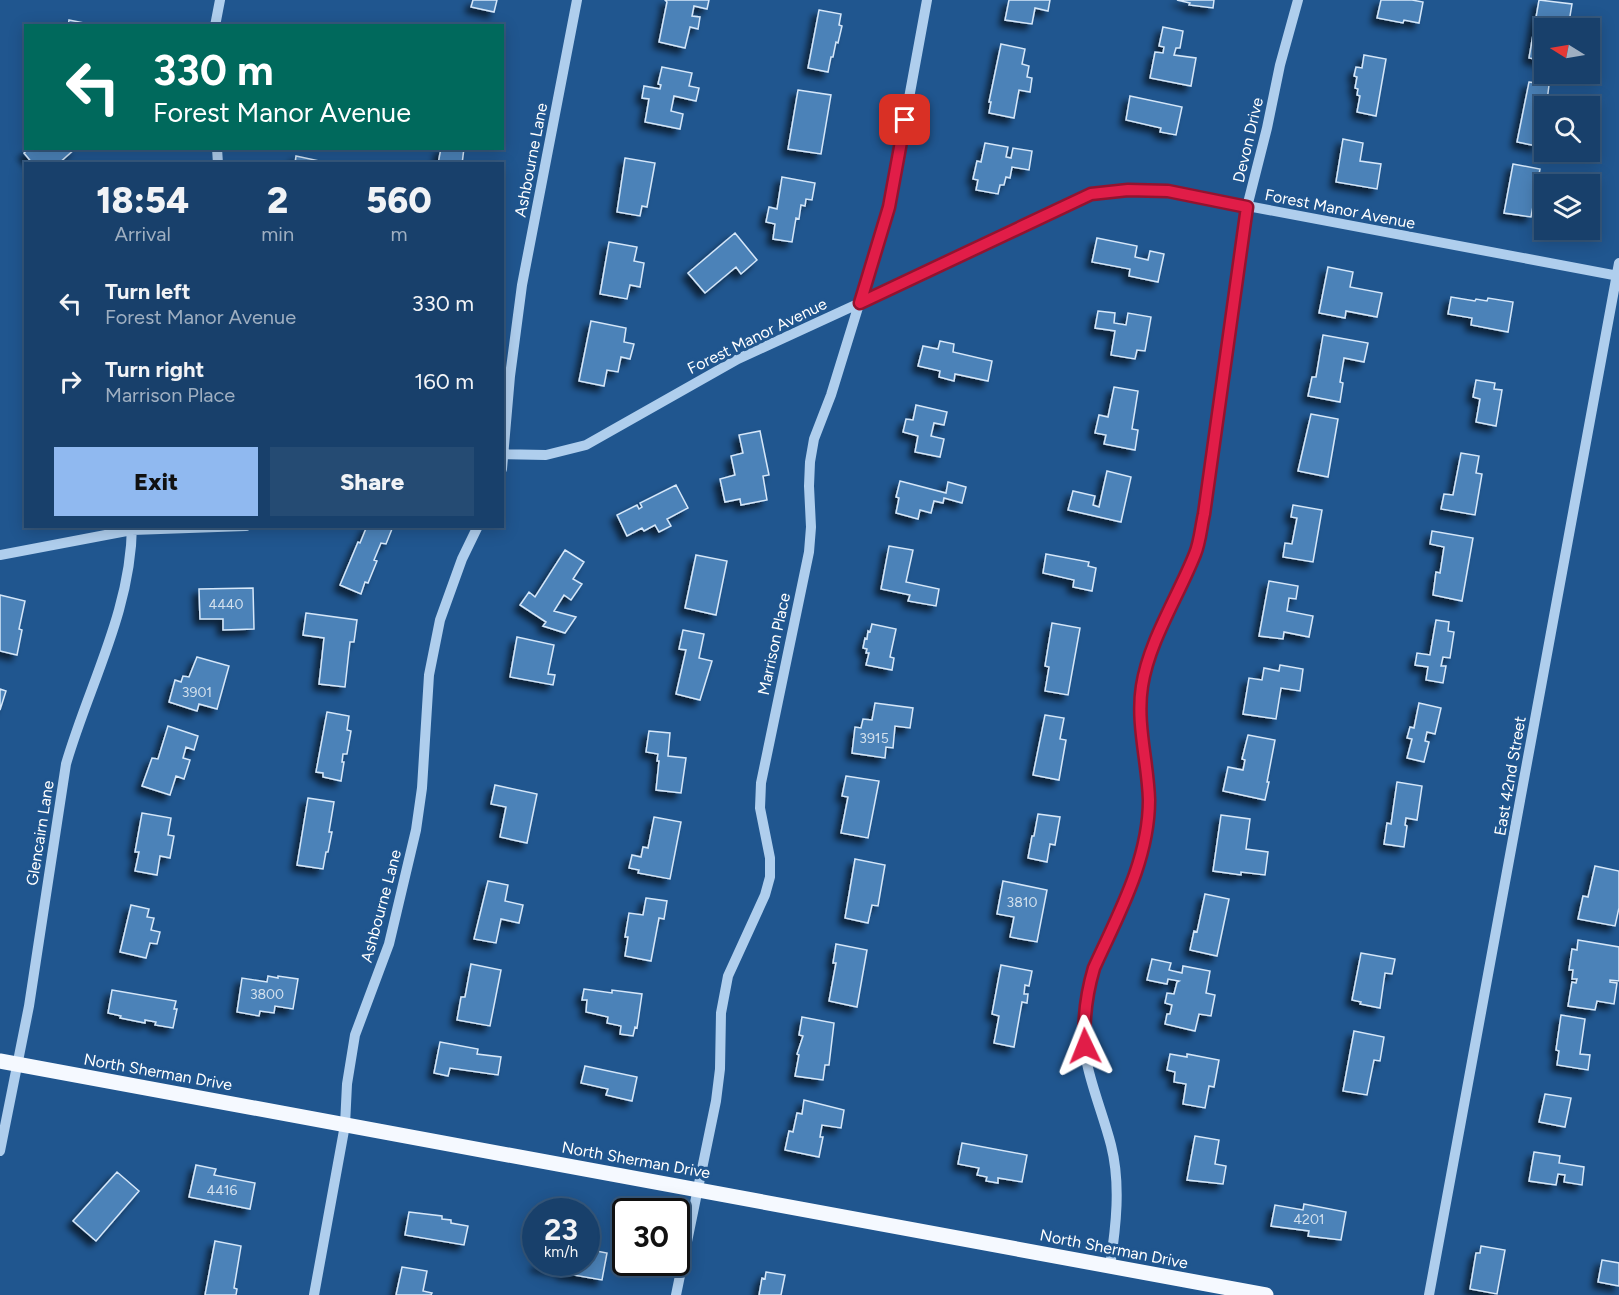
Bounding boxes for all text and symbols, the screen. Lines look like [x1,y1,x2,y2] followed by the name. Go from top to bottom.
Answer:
[1534,18,1600,84] north arrow
[1534,18,1600,240] map controls
[153,45,274,96] text: 330 m
[54,48,132,126] icon: left
[879,94,930,145] pin
[1229,95,1267,184] street label: Devon Drive
[153,96,411,129] text: Forest Manor Avenue
[1534,96,1600,162] button: search
[511,101,551,219] street label: Ashbourne Lane
[888,103,921,136] icon: arrive
[1534,174,1600,240] button: layers
[96,179,189,222] text: 18:54
[267,179,288,222] text: 2
[366,179,432,222] text: 560
[1263,185,1417,233] street label: Forest Manor Avenue
[114,222,171,246] text: Arrival
[261,222,294,246] text: min
[391,222,408,246] text: m
[105,278,191,305] text: Turn left
[54,287,87,320] icon: left
[412,290,474,317] text: 330 m
[684,294,830,378] street label: Forest Manor Avenue
[105,305,296,329] text: Forest Manor Avenue
[105,356,204,383] text: Turn right
[54,365,87,398] icon: right
[414,368,474,395] text: 160 m
[105,383,235,407] text: Marrison Place
[54,447,258,516] button: Exit
[270,447,474,516] button: Share
[754,591,794,697] street label: Marrison Place
[208,596,244,613] house number: 4440
[182,684,212,701] house number: 3901
[1490,715,1530,837] street label: East 42nd Street
[859,730,889,747] house number: 3915
[22,779,58,887] street label: Glencairn Lane
[357,847,405,964] street label: Ashbourne Lane
[1007,894,1038,911] house number: 3810
[250,986,284,1003] house number: 3800
[1053,1014,1117,1078] position arrow
[82,1050,234,1094] street label: North Sherman Drive
[560,1138,712,1182] street label: North Sherman Drive
[206,1182,238,1199] house number: 4416
[612,1198,690,1276] speed limit sign: 30
[544,1211,578,1248] text: 23
[1293,1211,1325,1228] house number: 4201
[1038,1225,1190,1273] street label: North Sherman Drive
[544,1243,578,1261] text: km/h

